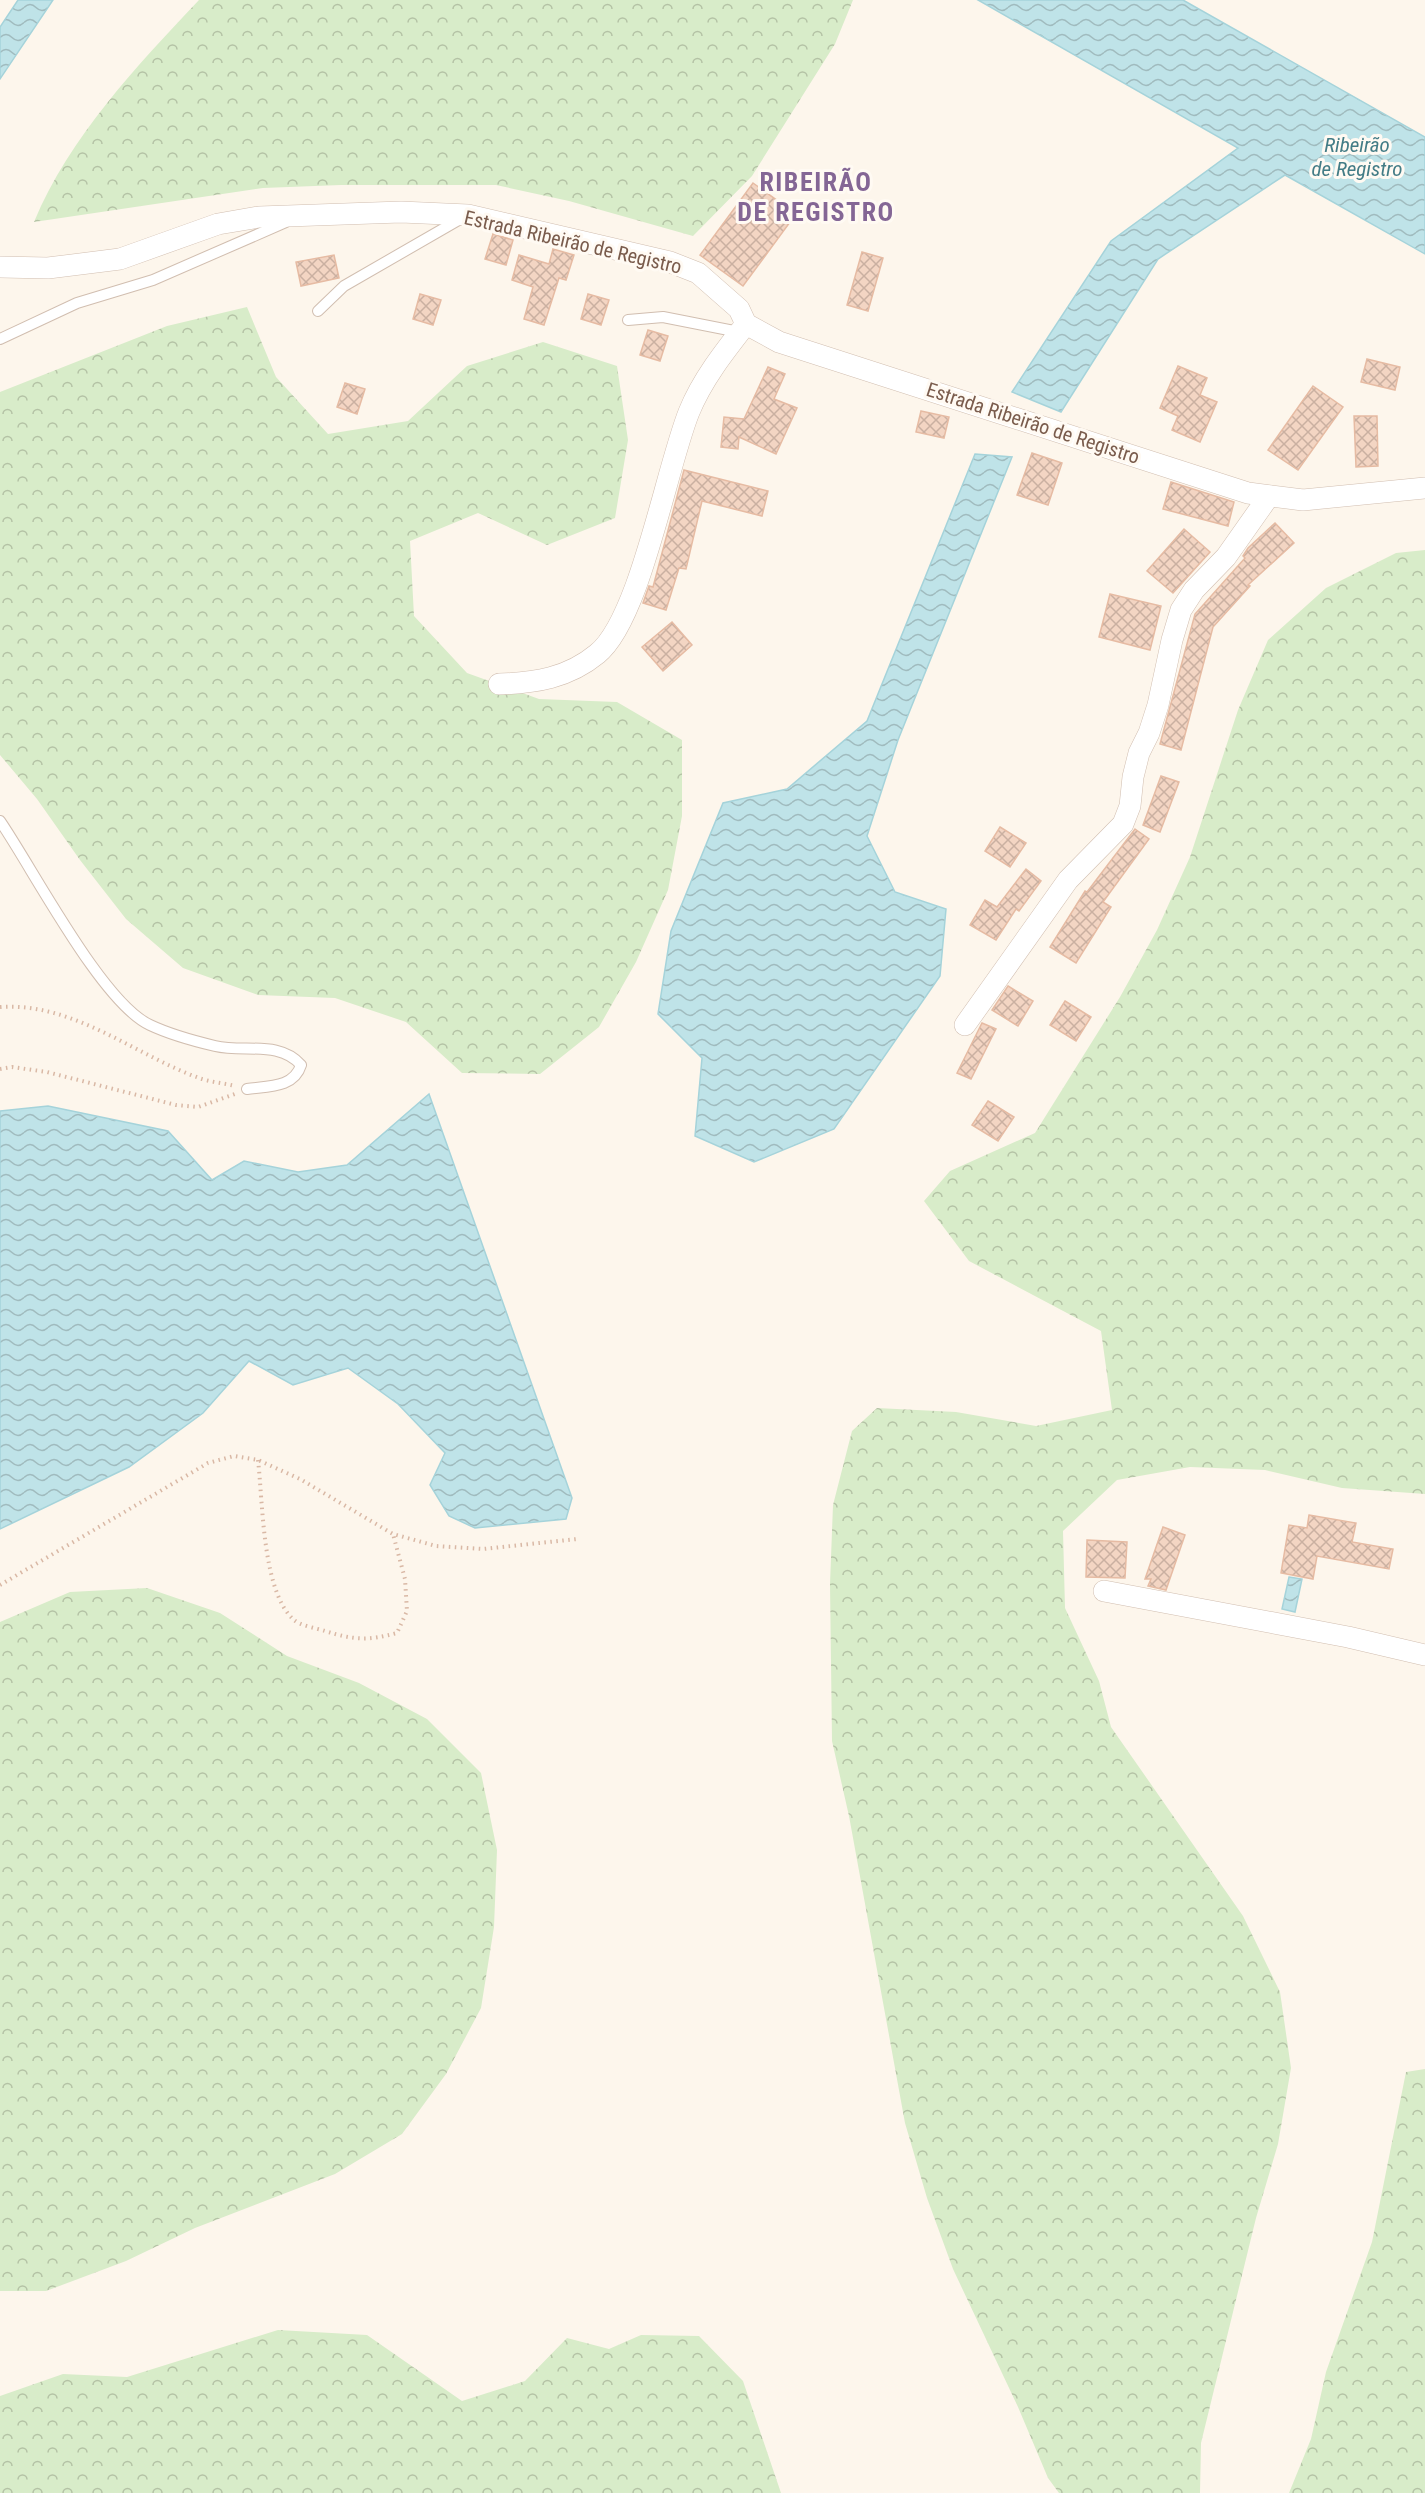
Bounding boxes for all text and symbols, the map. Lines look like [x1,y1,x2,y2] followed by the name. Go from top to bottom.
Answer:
[1311,133,1403,181] water label: Ribeirão de Registro
[737,167,895,227] district label: RIBEIRÃO DE REGISTRO
[462,205,684,279] street label: Estrada Ribeirão de Registro
[923,377,1143,469] street label: Estrada Ribeirão de Registro

